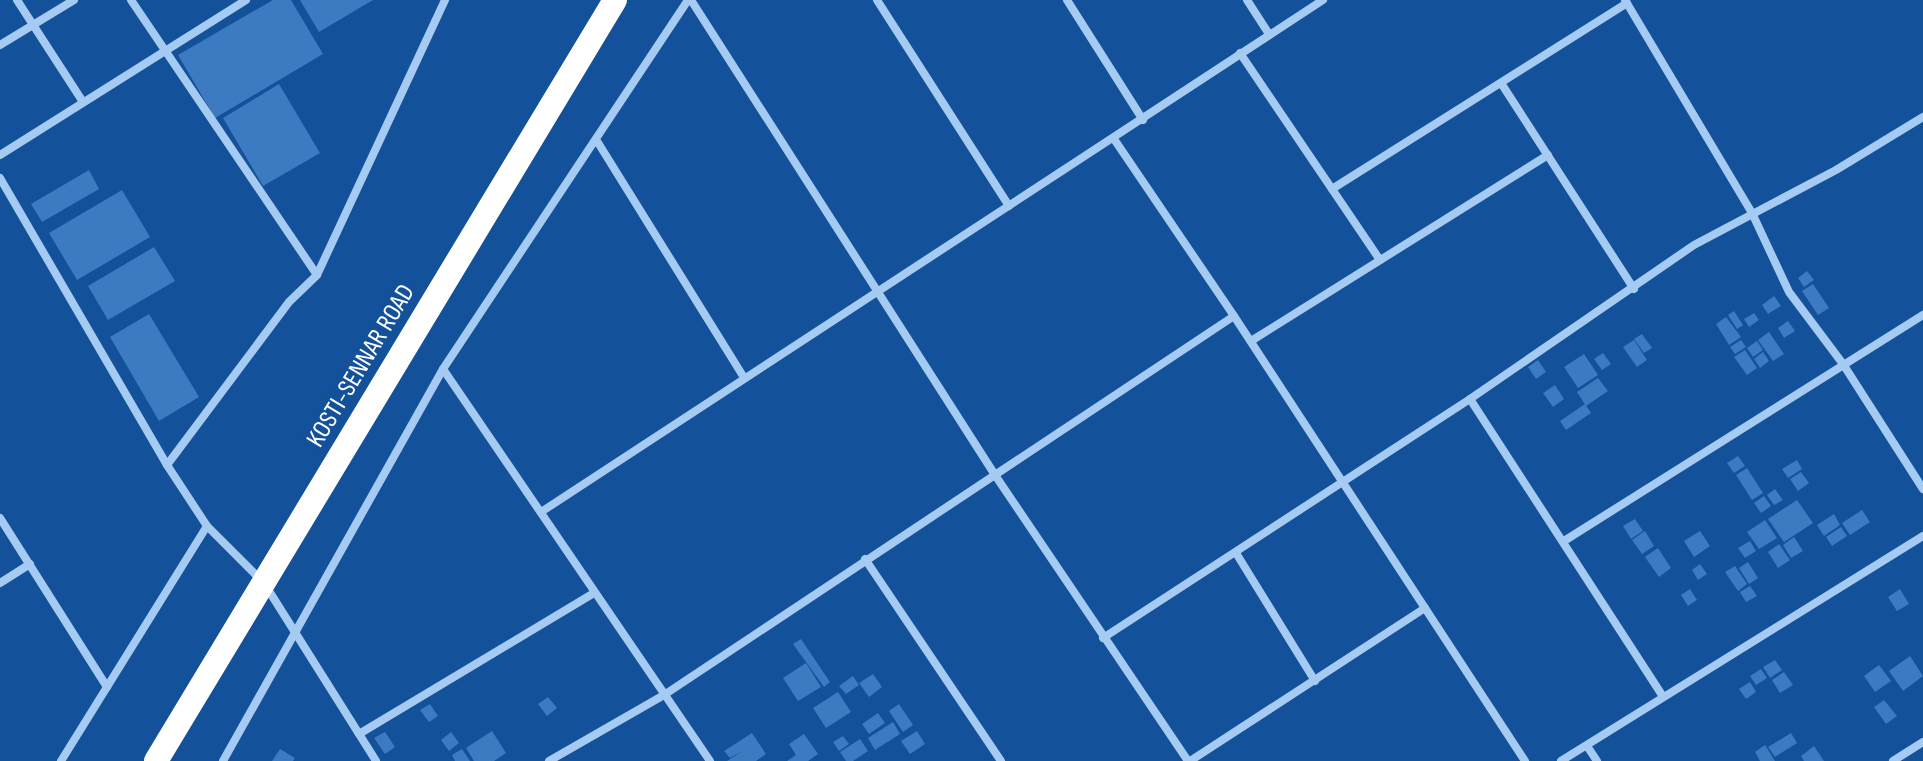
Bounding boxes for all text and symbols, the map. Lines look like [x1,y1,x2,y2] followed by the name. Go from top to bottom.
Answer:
[300,279,422,453] street label: KOSTI-SENNAR ROAD

